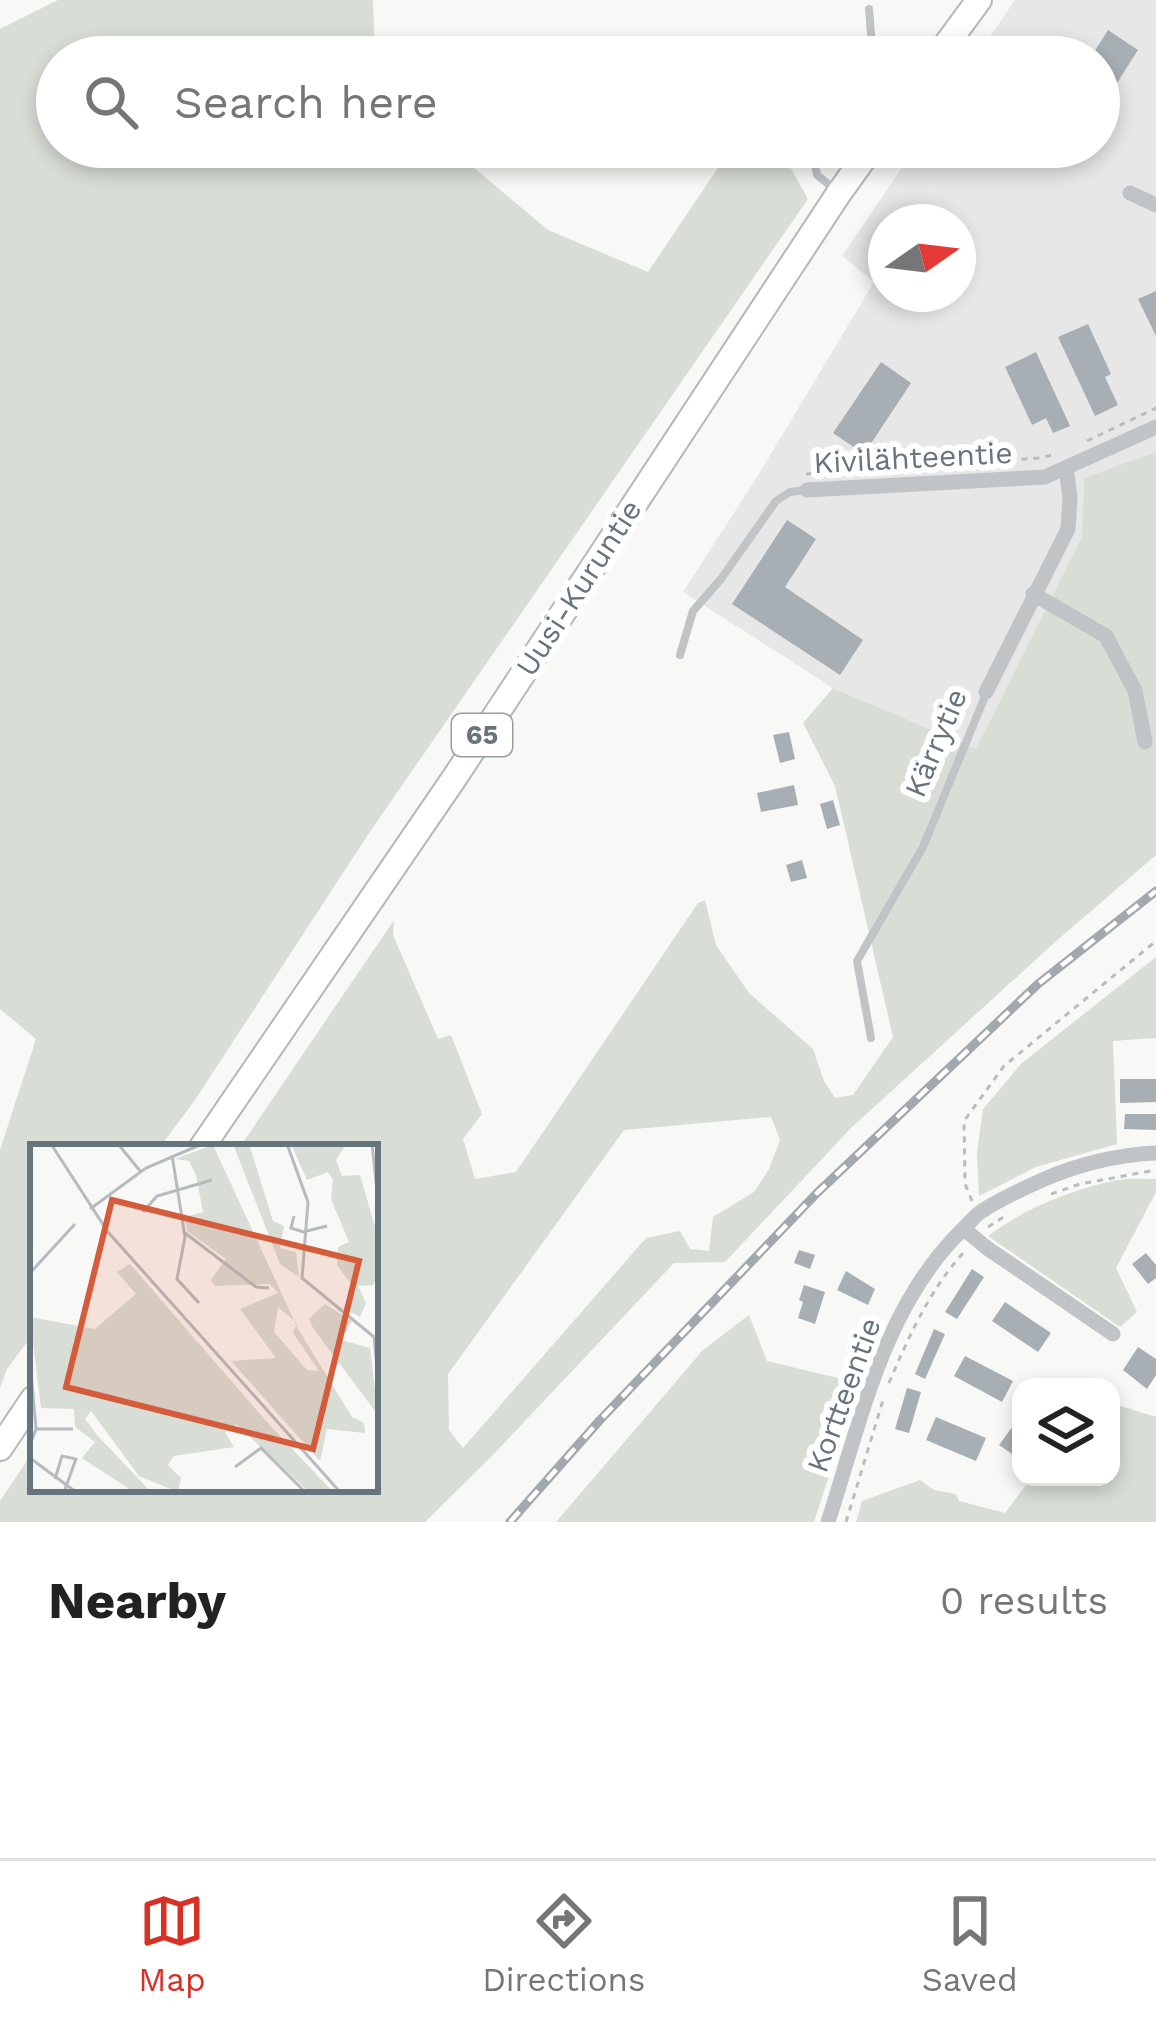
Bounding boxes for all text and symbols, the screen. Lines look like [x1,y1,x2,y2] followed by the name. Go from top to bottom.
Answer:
[36,36,1120,168] search box
[78,69,144,135] icon: search
[174,76,438,129] text: Search here
[868,204,976,312] north arrow
[813,435,1013,480] street label: Kivilähteentie
[509,493,649,682] street label: Uusi-Kuruntie
[897,683,974,802] street label: Kärrytie
[452,714,512,756] road number: 65
[30,1144,378,1492] inset map
[799,1313,888,1477] street label: Kortteentie
[1012,1378,1120,1486] map controls
[1012,1378,1120,1486] button: layers
[48,1571,226,1630] text: Nearby
[940,1578,1108,1623] text: 0 results
[138,1888,206,1999] tab: Map
[482,1888,645,1999] tab: Directions
[922,1888,1018,1999] tab: Saved

